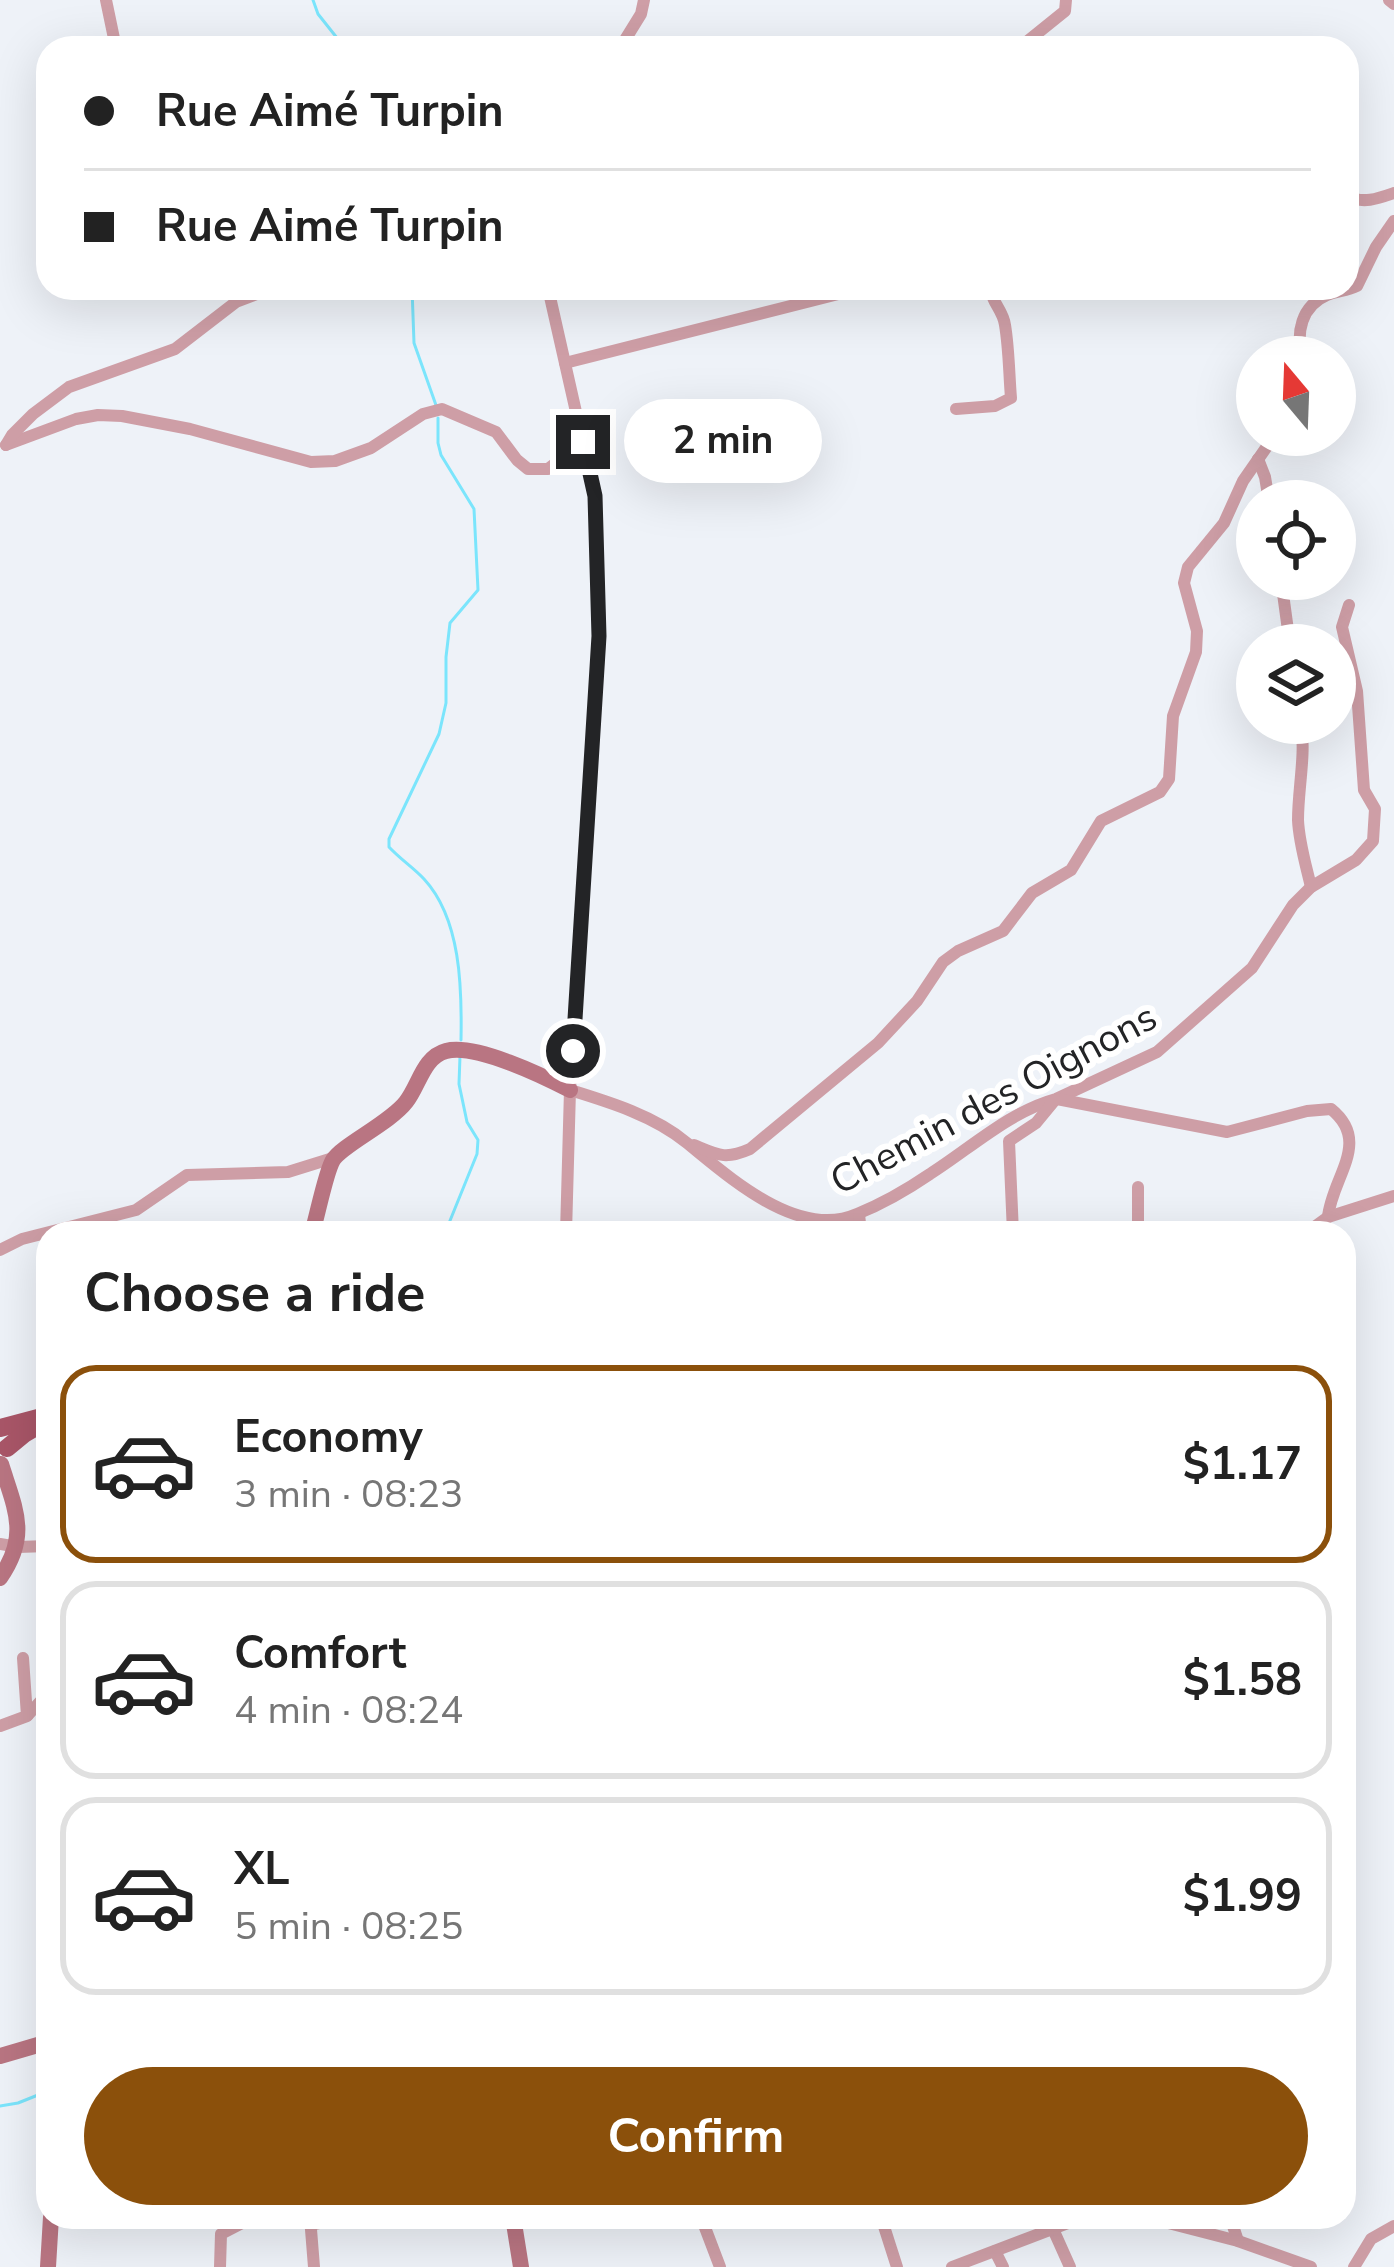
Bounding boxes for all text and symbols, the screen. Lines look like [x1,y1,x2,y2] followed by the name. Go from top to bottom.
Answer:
[156,81,504,142] text: Rue Aimé Turpin
[156,196,504,257] text: Rue Aimé Turpin
[1236,336,1356,456] north arrow
[1236,336,1356,744] map controls
[625,400,823,484] callout: 2 min
[673,414,773,467] text: 2 min
[556,415,610,469] route end
[1236,480,1356,600] button: locate
[1236,624,1356,744] button: layers
[821,991,1166,1208] street label: Chemin des Oignons
[546,1024,600,1078] route start
[84,1256,425,1330] text: Choose a ride
[234,1407,423,1468] text: Economy
[90,1410,198,1518] icon: car
[1183,1434,1302,1495] text: $1.17
[234,1468,463,1521] text: 3 min · 08:23
[234,1623,406,1684] text: Comfort
[90,1626,198,1734] icon: car
[1183,1650,1302,1711] text: $1.58
[234,1684,463,1737] text: 4 min · 08:24
[234,1839,290,1900] text: XL
[90,1842,198,1950] icon: car
[1183,1866,1302,1927] text: $1.99
[234,1900,463,1953] text: 5 min · 08:25
[84,2067,1308,2205] button: Confirm

